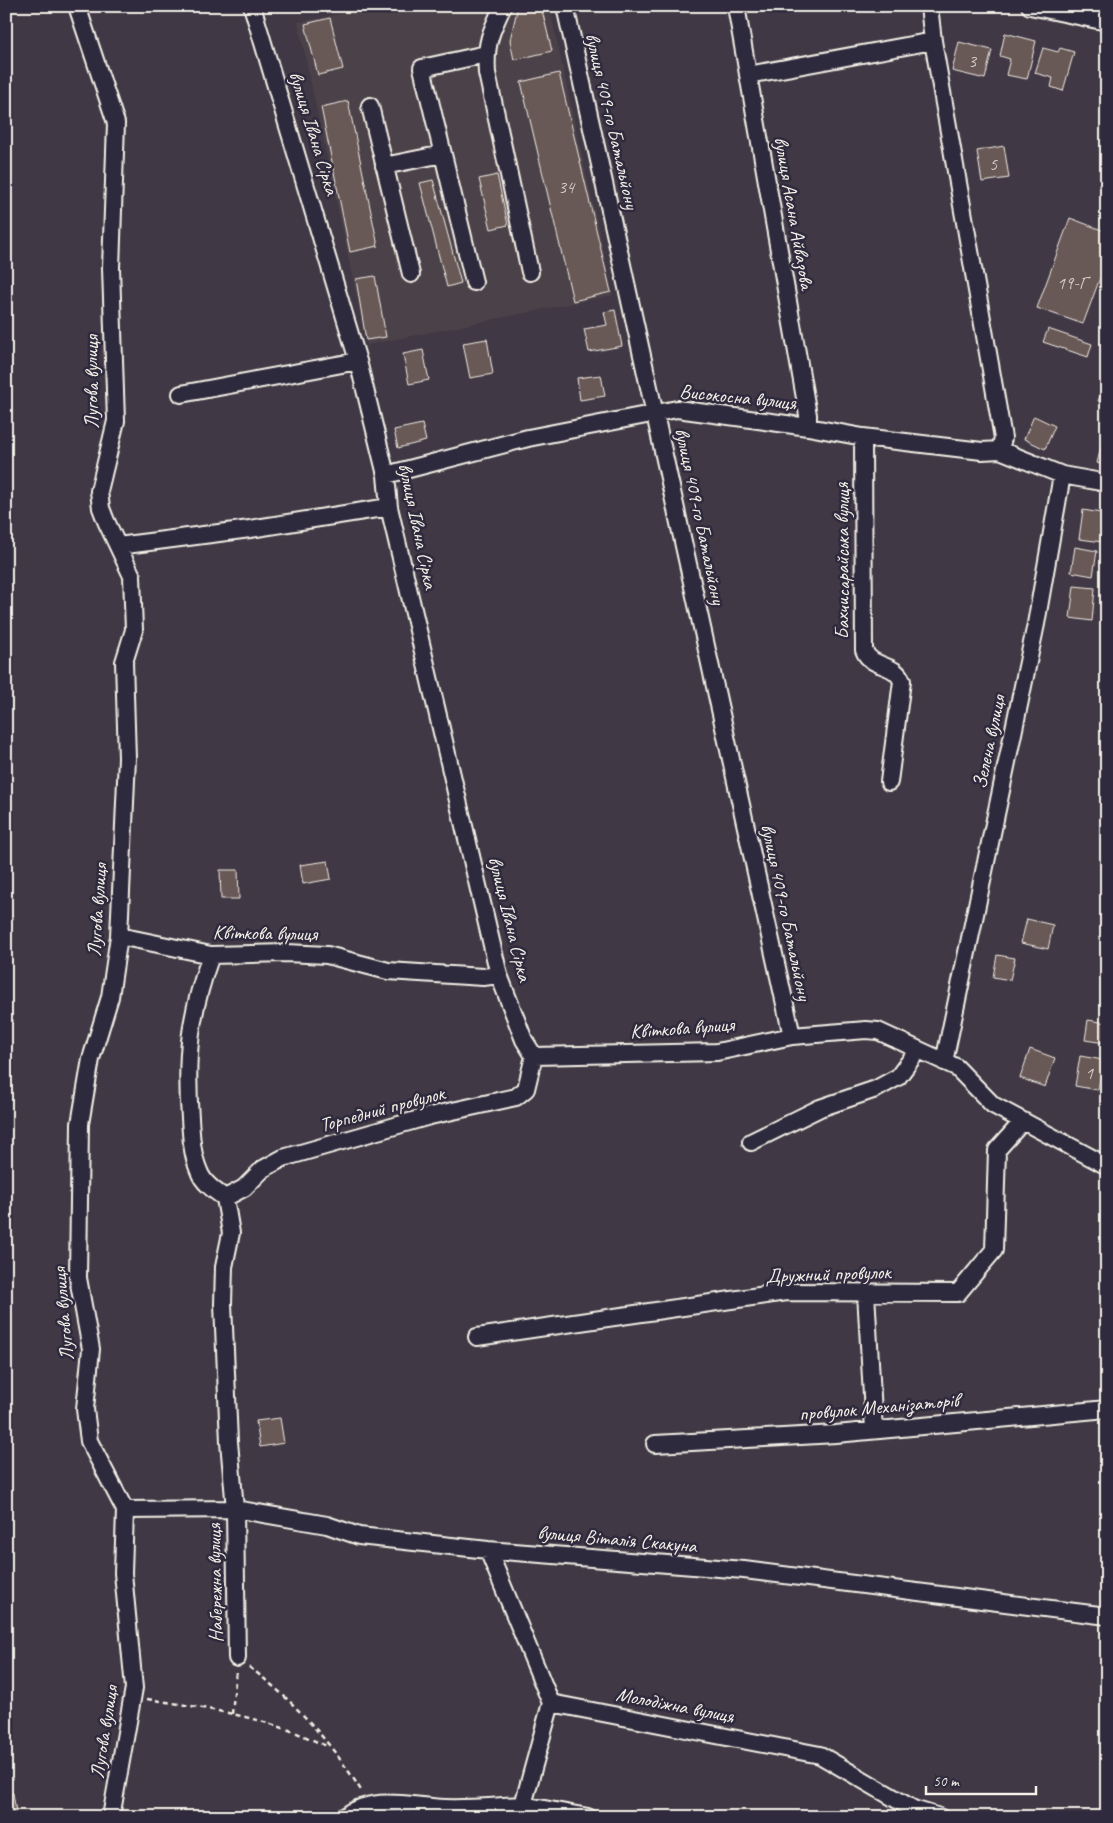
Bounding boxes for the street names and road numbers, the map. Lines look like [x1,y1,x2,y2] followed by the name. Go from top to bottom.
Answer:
[580,31,645,213] street label: вулиця 409-го Батальйону
[283,68,345,199] street label: вулиця Івана Сірка
[768,135,820,293] street label: вулиця Асана Айвазова
[79,333,104,429] street label: Лугова вулиця
[678,378,798,416] street label: Високосна вулиця
[669,425,731,608] street label: вулиця 409-го Батальйону
[392,461,444,592] street label: вулиця Івана Сірка
[830,482,855,639] street label: Бахчисарайська вулиця
[967,691,1012,791] street label: Зелена вулиця
[755,821,817,1004] street label: вулиця 409-го Батальйону
[482,854,538,985] street label: вулиця Івана Сірка
[81,860,113,958] street label: Лугова вулиця
[213,920,319,946] street label: Квіткова вулиця
[629,1012,737,1044] street label: Квіткова вулиця
[317,1080,449,1138] street label: Торпедний провулок
[765,1259,893,1289] street label: Дружний провулок
[46,1264,80,1362] street label: Лугова вулиця
[798,1387,965,1427] street label: провулок Механізаторів
[536,1520,699,1559] street label: вулиця Віталія Скакуна
[201,1522,229,1643] street label: Набережна вулиця
[614,1681,737,1729] street label: Молодіжна вулиця
[84,1682,124,1780] street label: Лугова вулиця

